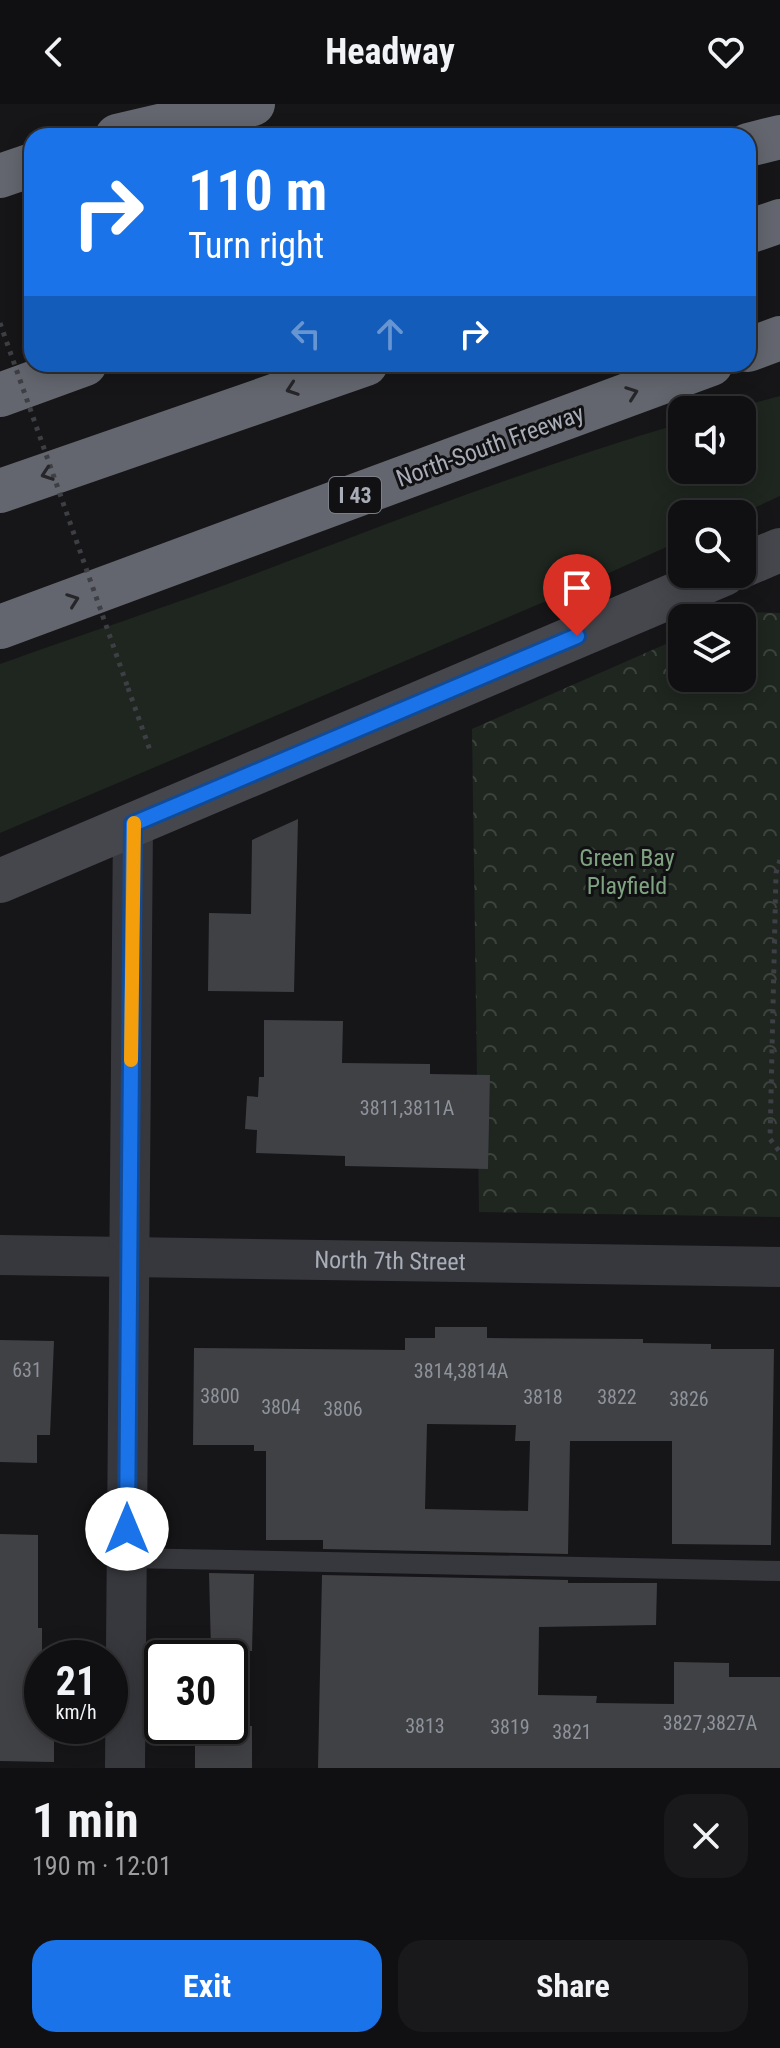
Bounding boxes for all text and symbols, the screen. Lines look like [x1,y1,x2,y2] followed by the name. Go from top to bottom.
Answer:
[32,30,76,74] icon: back
[704,30,748,74] icon: heart
[325,31,455,73] text: Headway
[188,158,327,224] text: 110 m
[56,160,160,264] icon: right
[188,225,324,267] text: Turn right
[284,312,328,356] icon: left
[368,312,412,356] icon: ahead
[452,312,496,356] icon: right
[286,380,300,396] one-way arrow
[624,386,638,403] one-way arrow
[668,396,756,692] map controls
[668,396,756,484] button: sound
[392,399,588,493] street label: North-South Freeway
[40,465,54,481] one-way arrow
[329,477,381,513] road number: I 43
[668,500,756,588] button: search
[543,554,611,636] pin
[555,566,599,610] icon: arrive
[65,593,79,610] one-way arrow
[668,604,756,692] button: layers
[579,844,675,900] park label: Green Bay Playfield
[360,1096,455,1120] house number: 3811,3811A
[314,1246,466,1276] street label: North 7th Street
[12,1358,42,1382] house number: 631
[414,1359,509,1383] house number: 3814,3814A
[200,1384,240,1408] house number: 3800
[523,1385,563,1409] house number: 3818
[597,1385,637,1409] house number: 3822
[669,1387,709,1411] house number: 3826
[261,1395,301,1419] house number: 3804
[323,1397,363,1421] house number: 3806
[85,1487,169,1571] position arrow
[144,1640,248,1744] speed limit sign: 30
[56,1658,96,1705] text: 21
[55,1700,97,1724] text: km/h
[663,1711,758,1735] house number: 3827,3827A
[405,1714,445,1738] house number: 3813
[490,1715,530,1739] house number: 3819
[552,1720,592,1744] house number: 3821
[32,1792,139,1849] text: 1 min
[664,1794,748,1878] button: close
[32,1851,172,1881] text: 190 m · 12:01
[32,1940,382,2032] button: Exit
[398,1940,748,2032] button: Share

